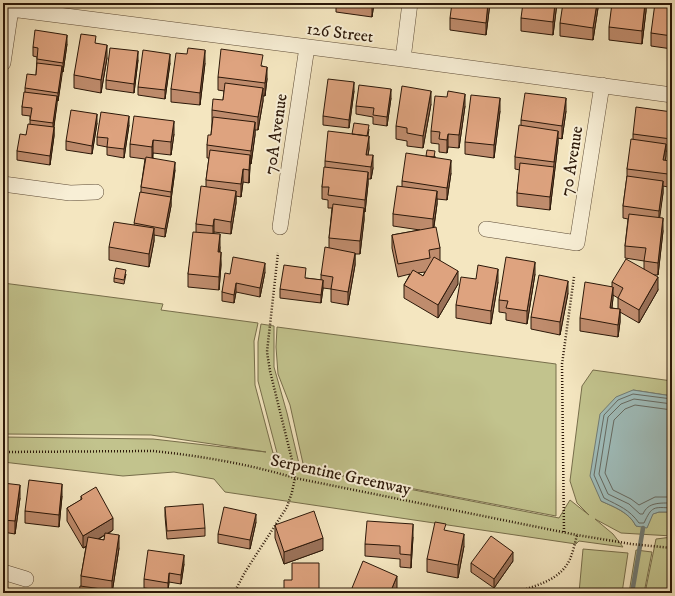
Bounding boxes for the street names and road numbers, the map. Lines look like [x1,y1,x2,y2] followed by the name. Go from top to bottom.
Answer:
[305,18,375,48] street label: 126 Street
[259,92,293,176] street label: 70A Avenue
[556,124,588,198] street label: 70 Avenue
[269,449,414,501] street label: Serpentine Greenway

